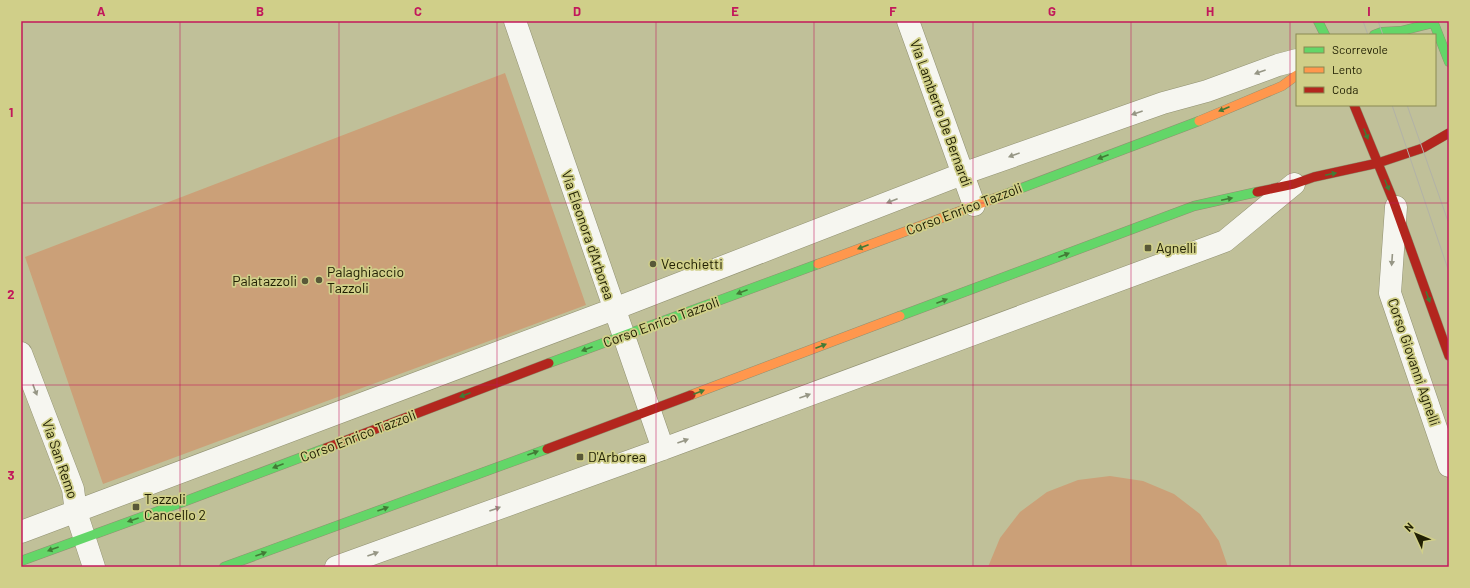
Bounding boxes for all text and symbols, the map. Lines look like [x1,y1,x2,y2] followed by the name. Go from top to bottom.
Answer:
[97,3,106,19] text: A
[256,3,264,19] text: B
[414,3,422,19] text: C
[573,3,581,19] text: D
[731,3,739,19] text: E
[889,3,897,19] text: F
[1048,3,1056,19] text: G
[1206,3,1214,19] text: H
[1367,3,1371,19] text: I
[1296,34,1436,106] legend
[907,37,976,189] street label: Via Lamberto De Bernardi
[1332,42,1388,56] text: Scorrevole
[1332,62,1362,76] text: Lento
[1253,69,1265,75] one-way arrow
[1332,82,1359,96] text: Coda
[9,104,13,120] text: 1
[1218,106,1230,113] one-way arrow
[1130,110,1142,116] one-way arrow
[1364,129,1370,141] one-way arrow
[1007,153,1019,159] one-way arrow
[1097,154,1109,160] one-way arrow
[558,168,619,302] street label: Via Eleonora d'Arborea
[1325,170,1337,176] one-way arrow
[904,179,1024,238] street label: Corso Enrico Tazzoli
[1384,180,1390,191] one-way arrow
[1221,195,1233,201] one-way arrow
[886,198,898,204] one-way arrow
[1156,239,1197,256] place label: Agnelli
[1143,243,1153,253] marker: Agnelli
[857,244,869,250] one-way arrow
[1059,251,1071,257] one-way arrow
[1389,254,1396,266] one-way arrow
[661,255,723,272] place label: Vecchietti
[648,259,658,269] marker: Vecchietti
[327,263,404,296] place label: Palaghiaccio Tazzoli
[232,272,297,289] place label: Palatazzoli
[314,275,324,285] marker: Palaghiaccio Tazzoli
[300,276,310,286] marker: Palatazzoli
[7,286,15,302] text: 2
[735,290,747,296] one-way arrow
[1425,291,1431,303] one-way arrow
[600,293,721,350] street label: Corso Enrico Tazzoli
[1385,296,1444,428] street label: Corso Giovanni Agnelli
[937,297,949,303] one-way arrow
[815,343,827,349] one-way arrow
[580,347,592,353] one-way arrow
[33,384,39,396] one-way arrow
[693,389,705,395] one-way arrow
[459,393,471,399] one-way arrow
[800,393,812,399] one-way arrow
[298,406,418,465] street label: Corso Enrico Tazzoli
[39,417,82,501] street label: Via San Remo
[678,438,690,444] one-way arrow
[588,448,646,465] place label: D'Arborea
[527,450,539,456] one-way arrow
[575,452,585,462] marker: D'Arborea
[272,463,284,469] one-way arrow
[7,467,15,483] text: 3
[144,490,206,523] place label: Tazzoli Cancello 2
[131,502,141,512] marker: Tazzoli Cancello 2
[377,505,389,511] one-way arrow
[490,506,502,512] one-way arrow
[1396,514,1436,554] north arrow
[126,517,138,523] one-way arrow
[1401,520,1416,534] text: N
[46,546,58,552] one-way arrow
[255,550,267,556] one-way arrow
[367,550,379,556] one-way arrow

